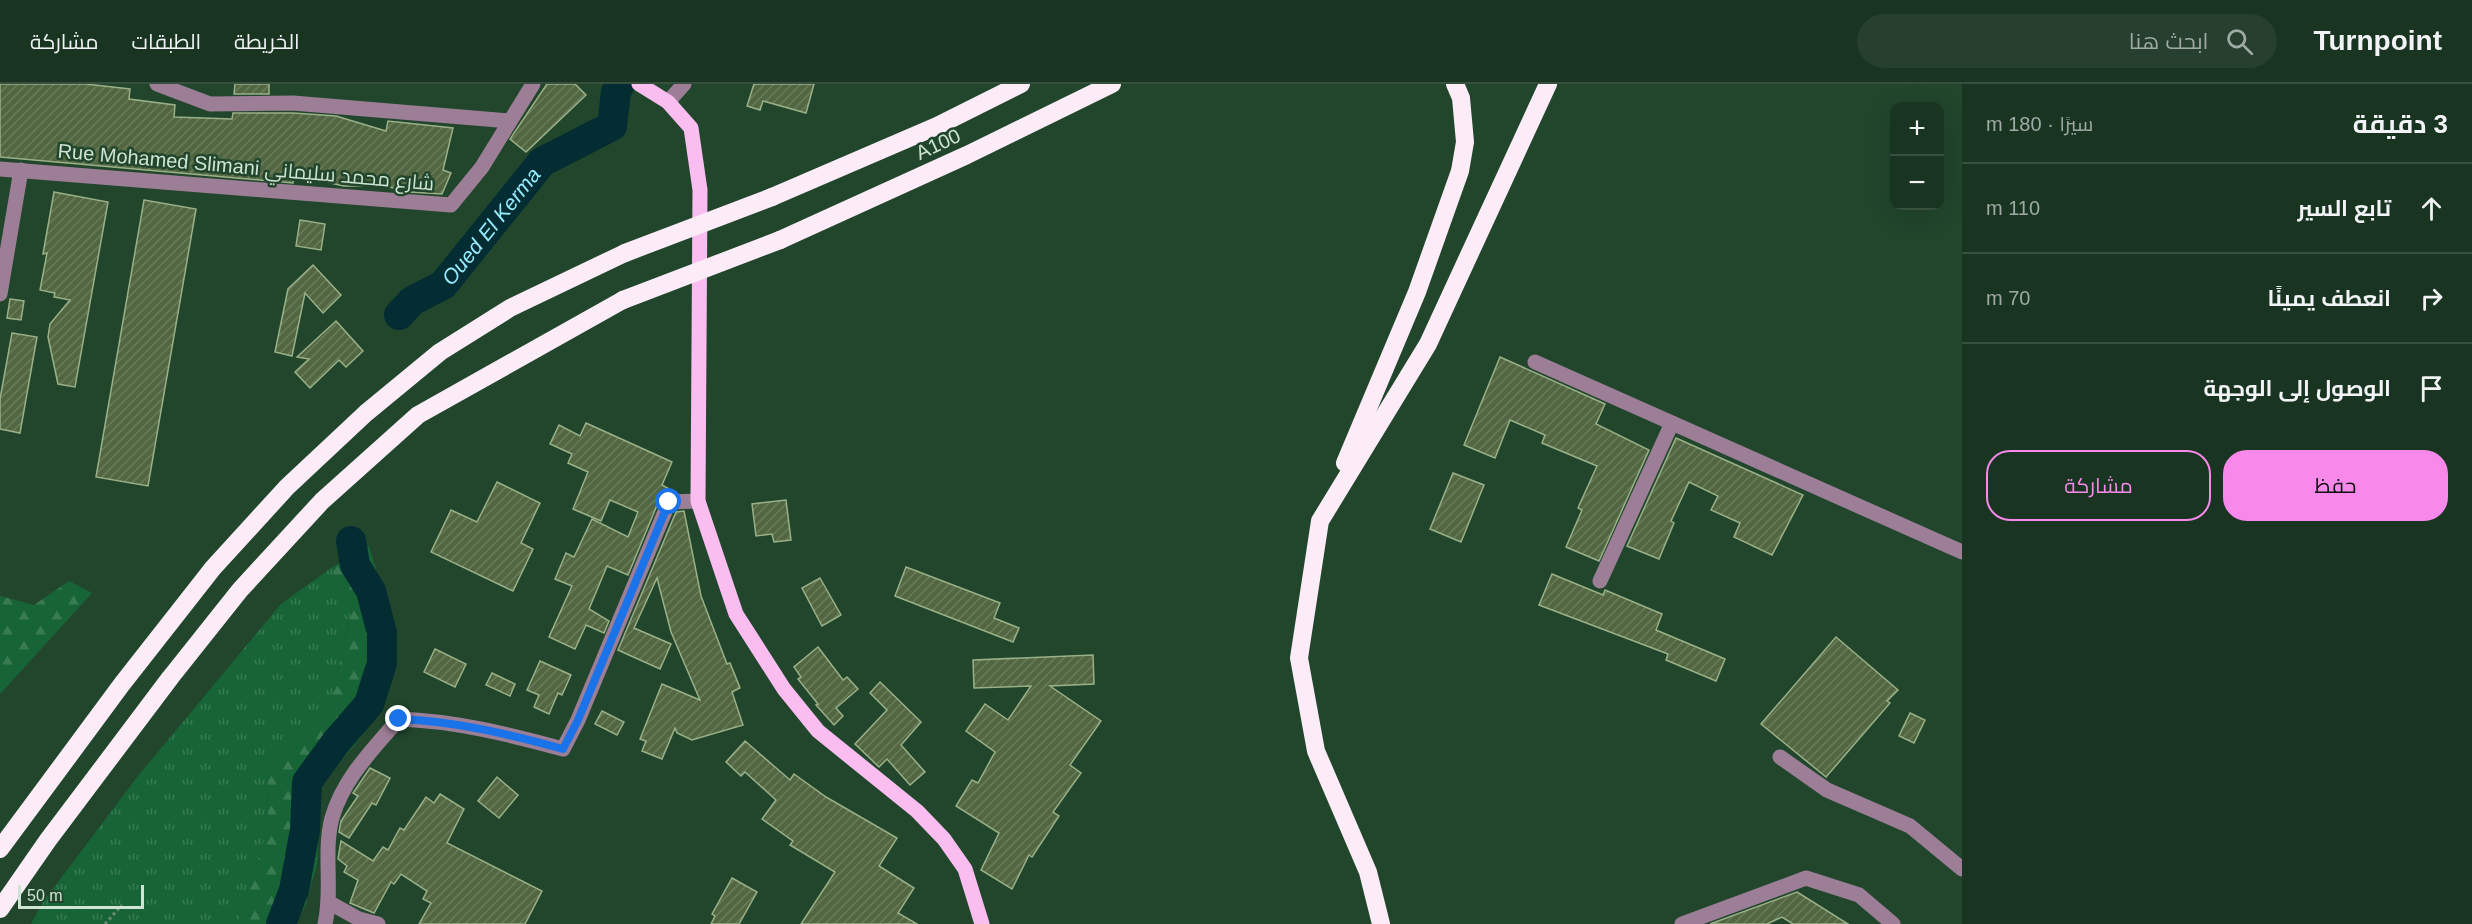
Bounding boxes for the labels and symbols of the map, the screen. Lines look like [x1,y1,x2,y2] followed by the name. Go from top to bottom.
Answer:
[912,124,964,164] street label: A100
[56,140,435,199] street label: Rue Mohamed Slimani شارع محمد سليماني
[437,163,545,289] water label: Oued El Kerma
[655,488,681,514] route start
[385,705,411,731] route end
[18,882,144,910] scale bar

